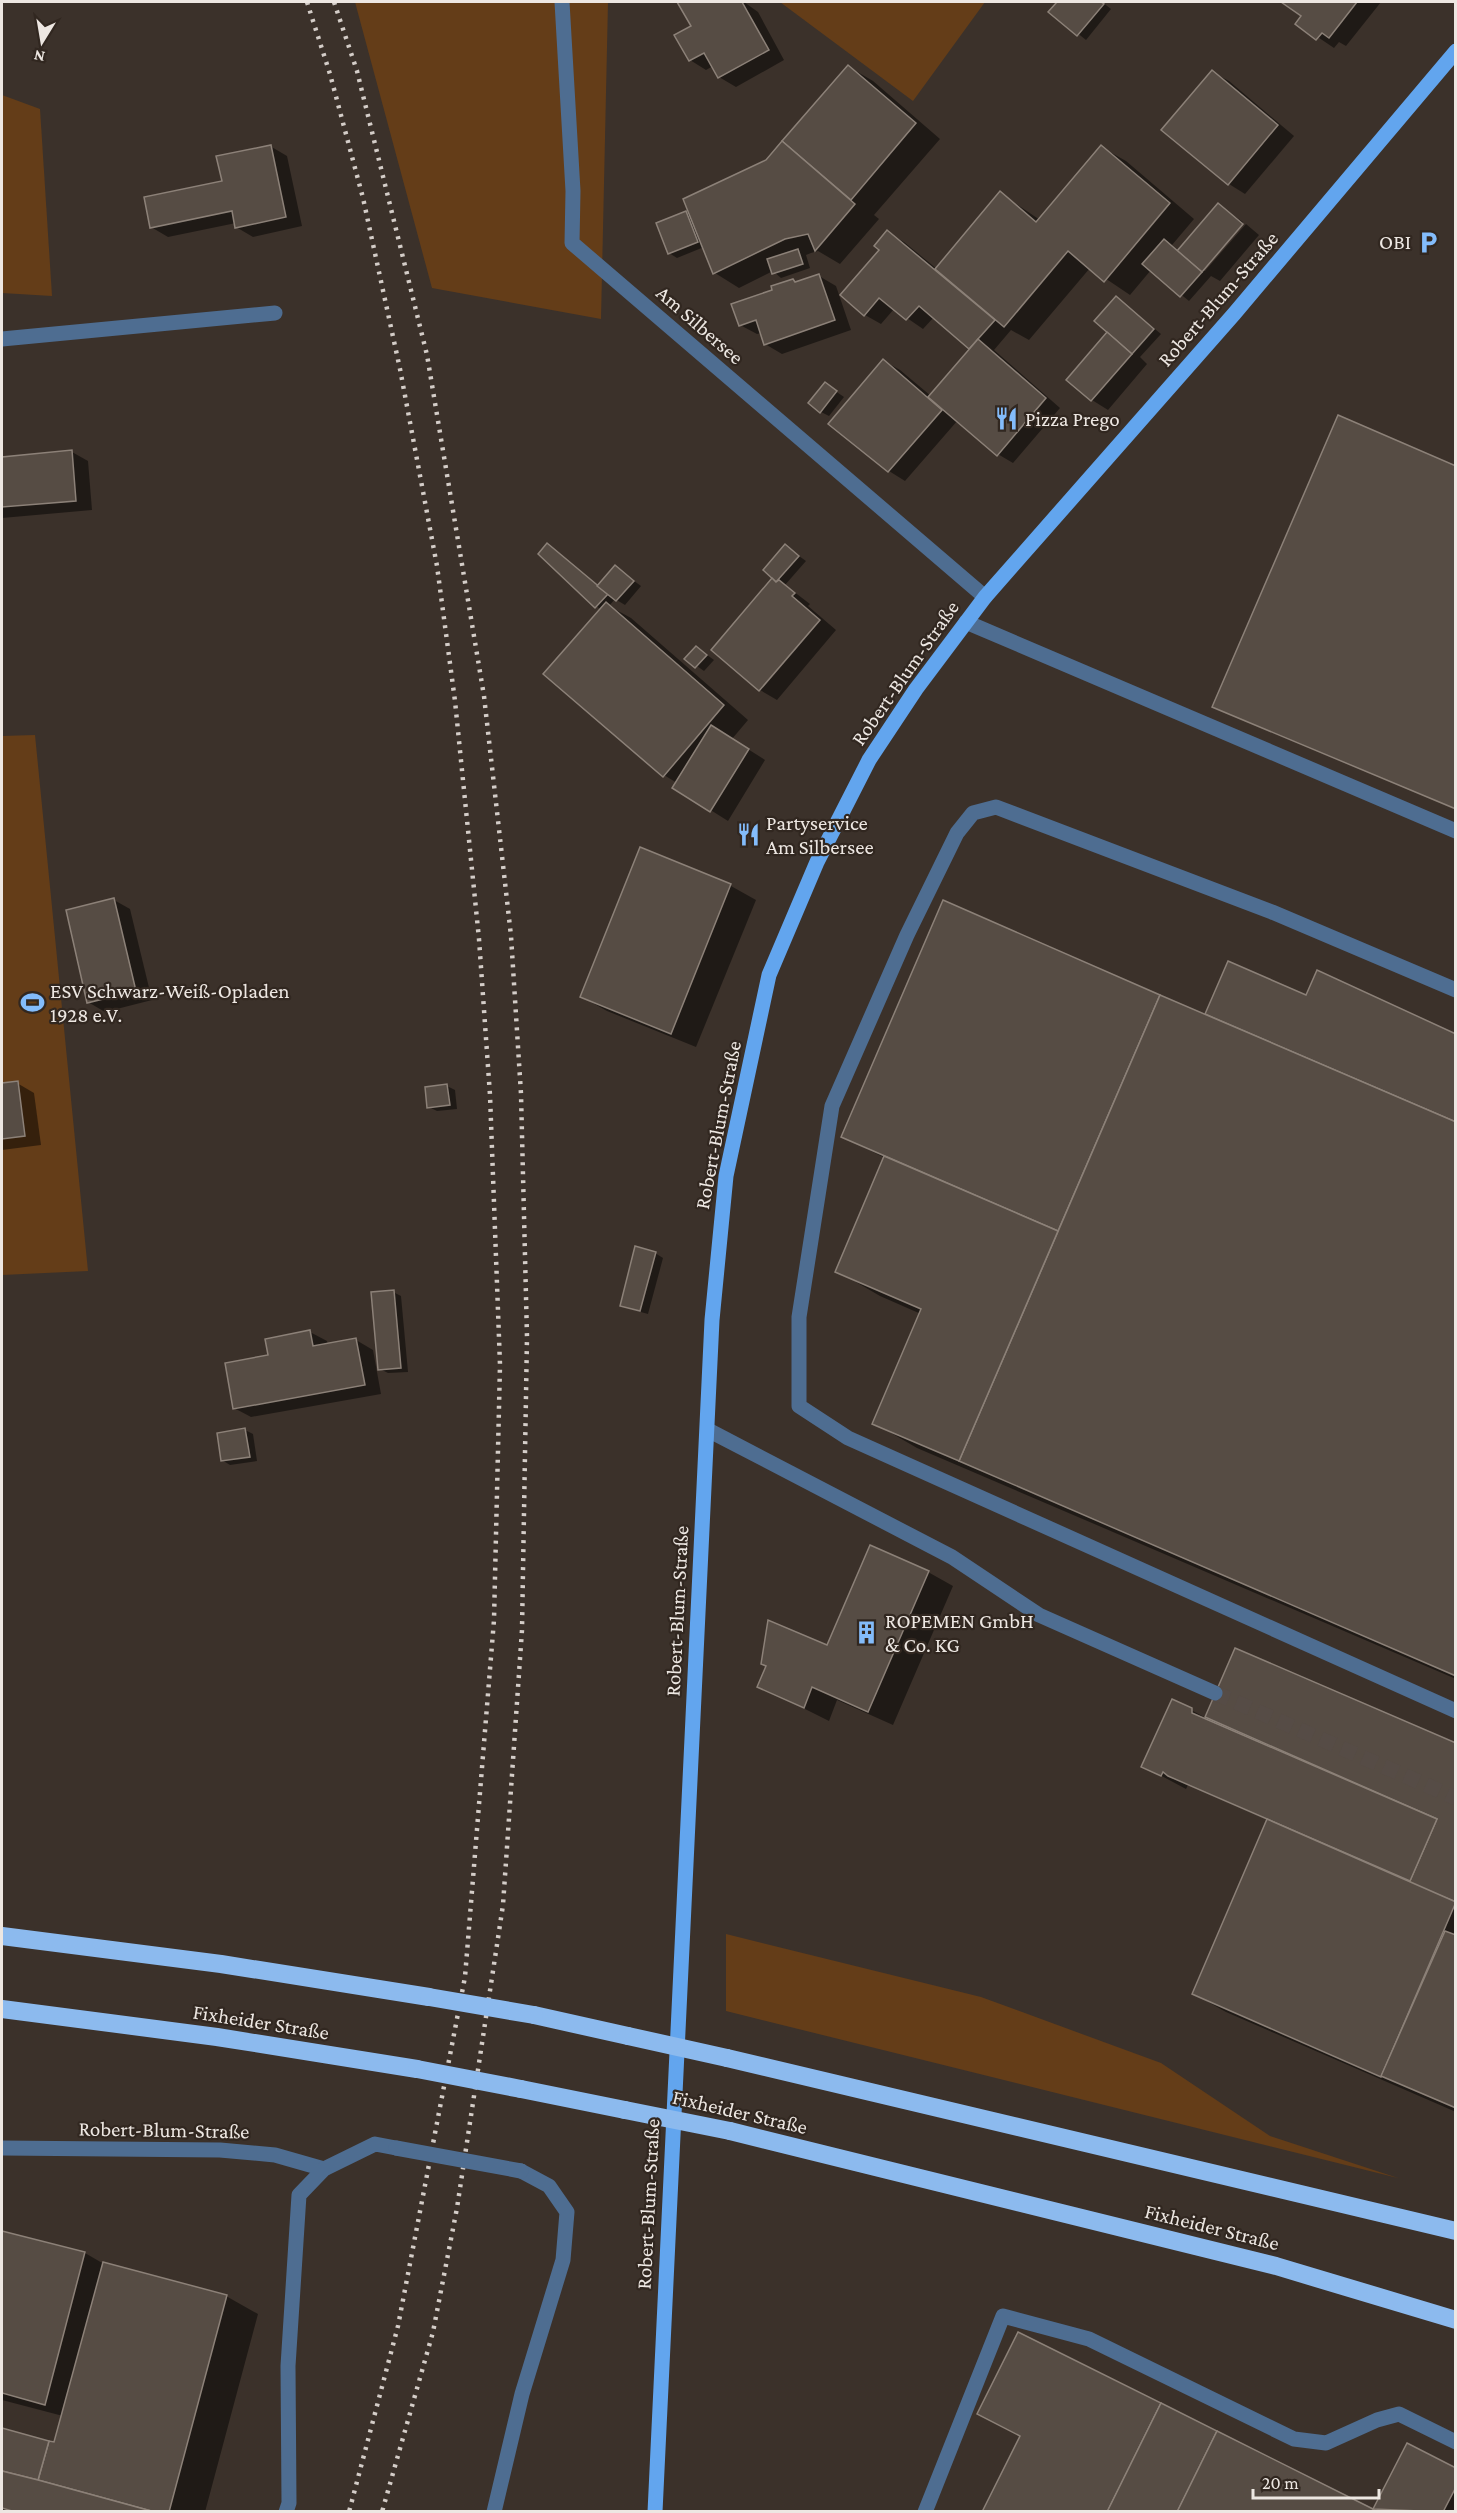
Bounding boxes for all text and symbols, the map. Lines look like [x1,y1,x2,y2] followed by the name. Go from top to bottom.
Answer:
[12,12,72,72] north arrow
[32,47,46,66] text: N
[1153,227,1283,371] street label: Robert-Blum-Straße
[1416,229,1442,255] parking icon: OBI
[1379,230,1411,254] place label: OBI
[652,281,748,369] street label: Am Silbersee
[994,406,1020,432] restaurant icon: Pizza Prego
[1025,407,1120,431] place label: Pizza Prego
[846,596,964,750] street label: Robert-Blum-Straße
[766,811,874,859] place label: Partyservice Am Silbersee
[735,822,761,848] restaurant icon: Partyservice Am Silbersee
[50,979,290,1027] place label: ESV Schwarz-Weiß-Opladen 1928 e.V.
[19,990,45,1016] sports icon: ESV Schwarz-Weiß-Opladen 1928 e.V.
[690,1039,746,1211] street label: Robert-Blum-Straße
[661,1525,693,1697] street label: Robert-Blum-Straße
[885,1609,1034,1657] place label: ROPEMEN GmbH & Co. KG
[854,1620,880,1646] building icon: ROPEMEN GmbH & Co. KG
[191,1999,331,2045] street label: Fixheider Straße
[670,2085,810,2139] street label: Fixheider Straße
[78,2117,250,2143] street label: Robert-Blum-Straße
[632,2118,664,2290] street label: Robert-Blum-Straße
[1142,2199,1282,2255] street label: Fixheider Straße
[1253,2462,1379,2500] scale bar
[1262,2473,1299,2493] text: 20 m

